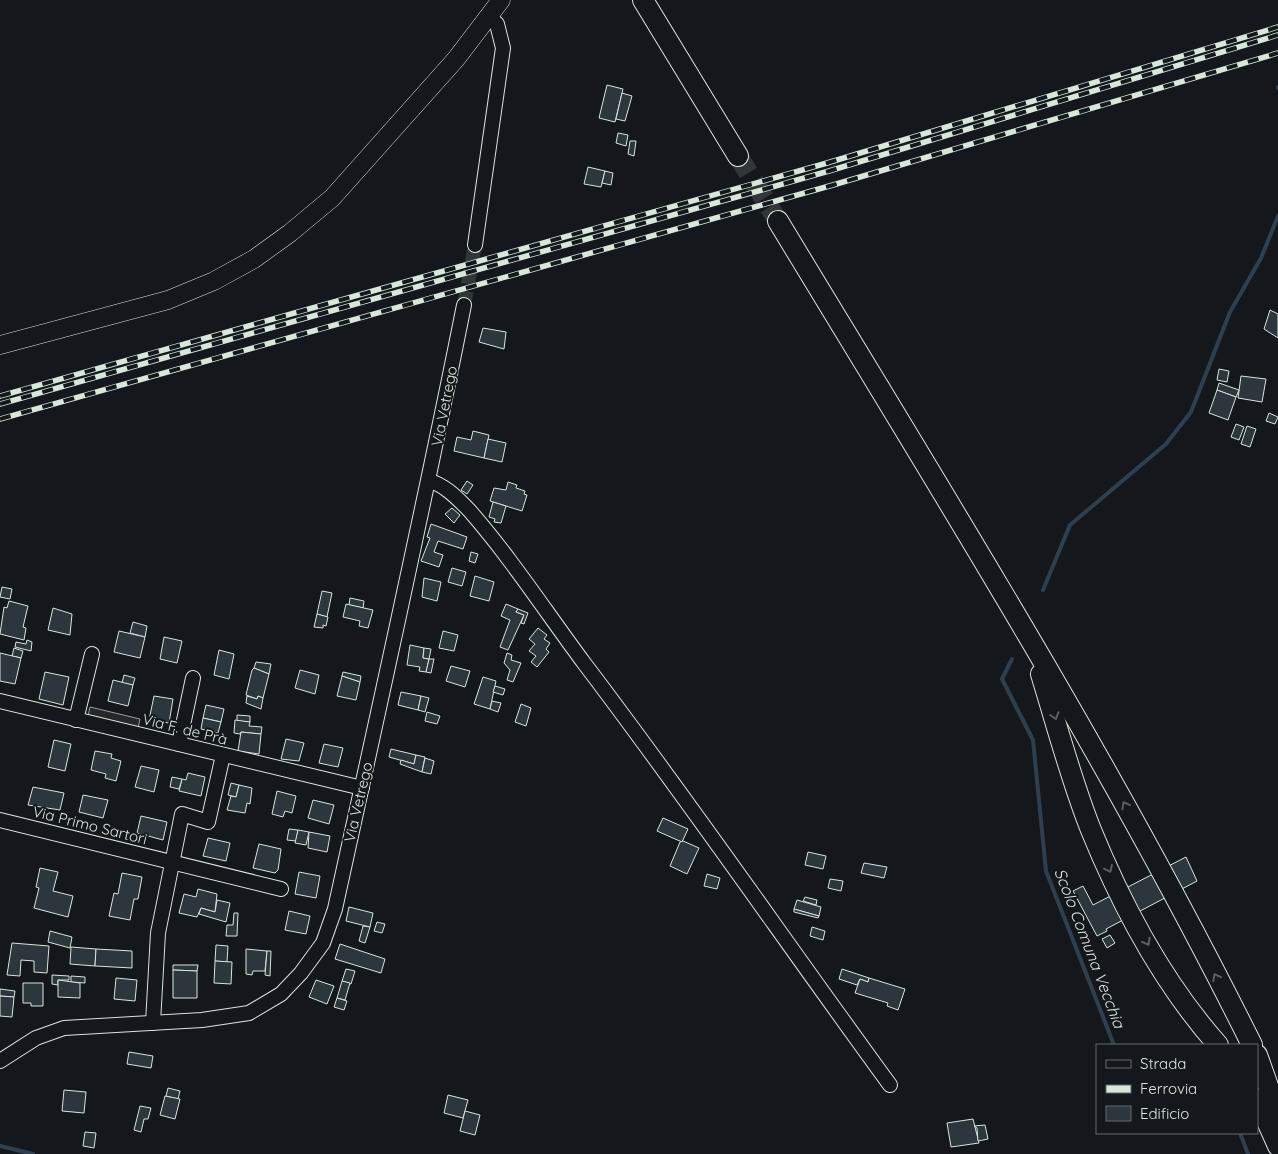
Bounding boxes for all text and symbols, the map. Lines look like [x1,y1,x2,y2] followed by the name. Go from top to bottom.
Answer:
[427,364,461,448] street label: Via Vetrego
[141,709,229,749] street label: Via F. de Prà
[1049,712,1059,720] one-way arrow
[340,760,376,844] street label: Via Vetrego
[31,802,149,848] street label: Via Primo Sartori
[1121,802,1131,811] one-way arrow
[1103,864,1114,873] one-way arrow
[1050,865,1130,1032] water label: Scolo Comuna Vecchia
[1141,937,1151,946] one-way arrow
[1213,973,1223,982] one-way arrow
[1096,1044,1258,1134] legend
[1140,1054,1186,1073] text: Strada
[1140,1079,1197,1098] text: Ferrovia
[1140,1104,1189,1123] text: Edificio

